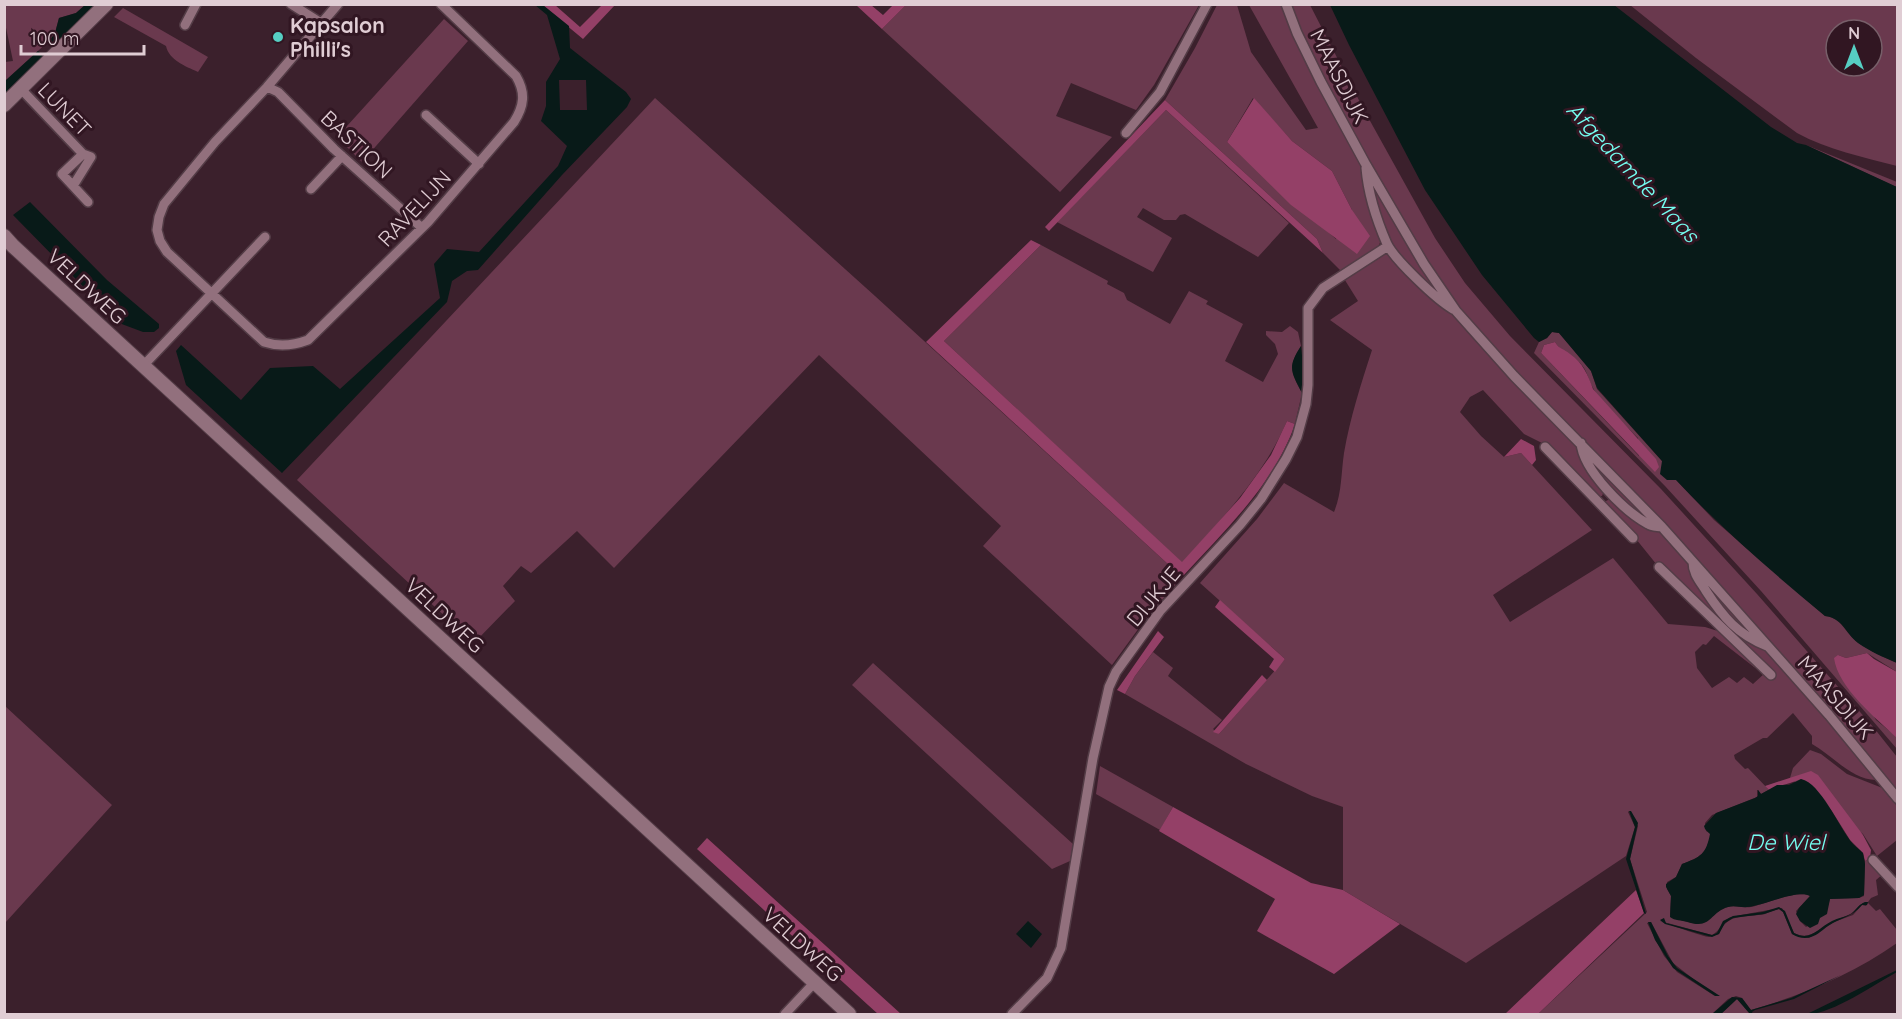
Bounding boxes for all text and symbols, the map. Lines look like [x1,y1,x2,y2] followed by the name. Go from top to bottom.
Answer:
[290,12,385,62] place label: Kapsalon Philli's
[21,18,144,56] scale bar
[1824,18,1884,78] north arrow
[1848,23,1860,43] text: N
[1305,24,1375,128] street label: MAASDIJK
[30,27,79,50] text: 100 m
[271,30,285,44] marker: Kapsalon Philli's
[33,76,97,142] street label: LUNET
[1561,96,1706,249] water label: Afgedamde Maas
[316,104,398,184] street label: BASTION
[372,164,456,252] street label: RAVELIJN
[42,243,132,329] street label: VELDWEG
[1120,561,1186,631] street label: DIJKJE
[400,572,490,658] street label: VELDWEG
[1792,650,1880,744] street label: MAASDIJK
[1747,828,1828,856] water label: De Wiel
[758,901,848,987] street label: VELDWEG

